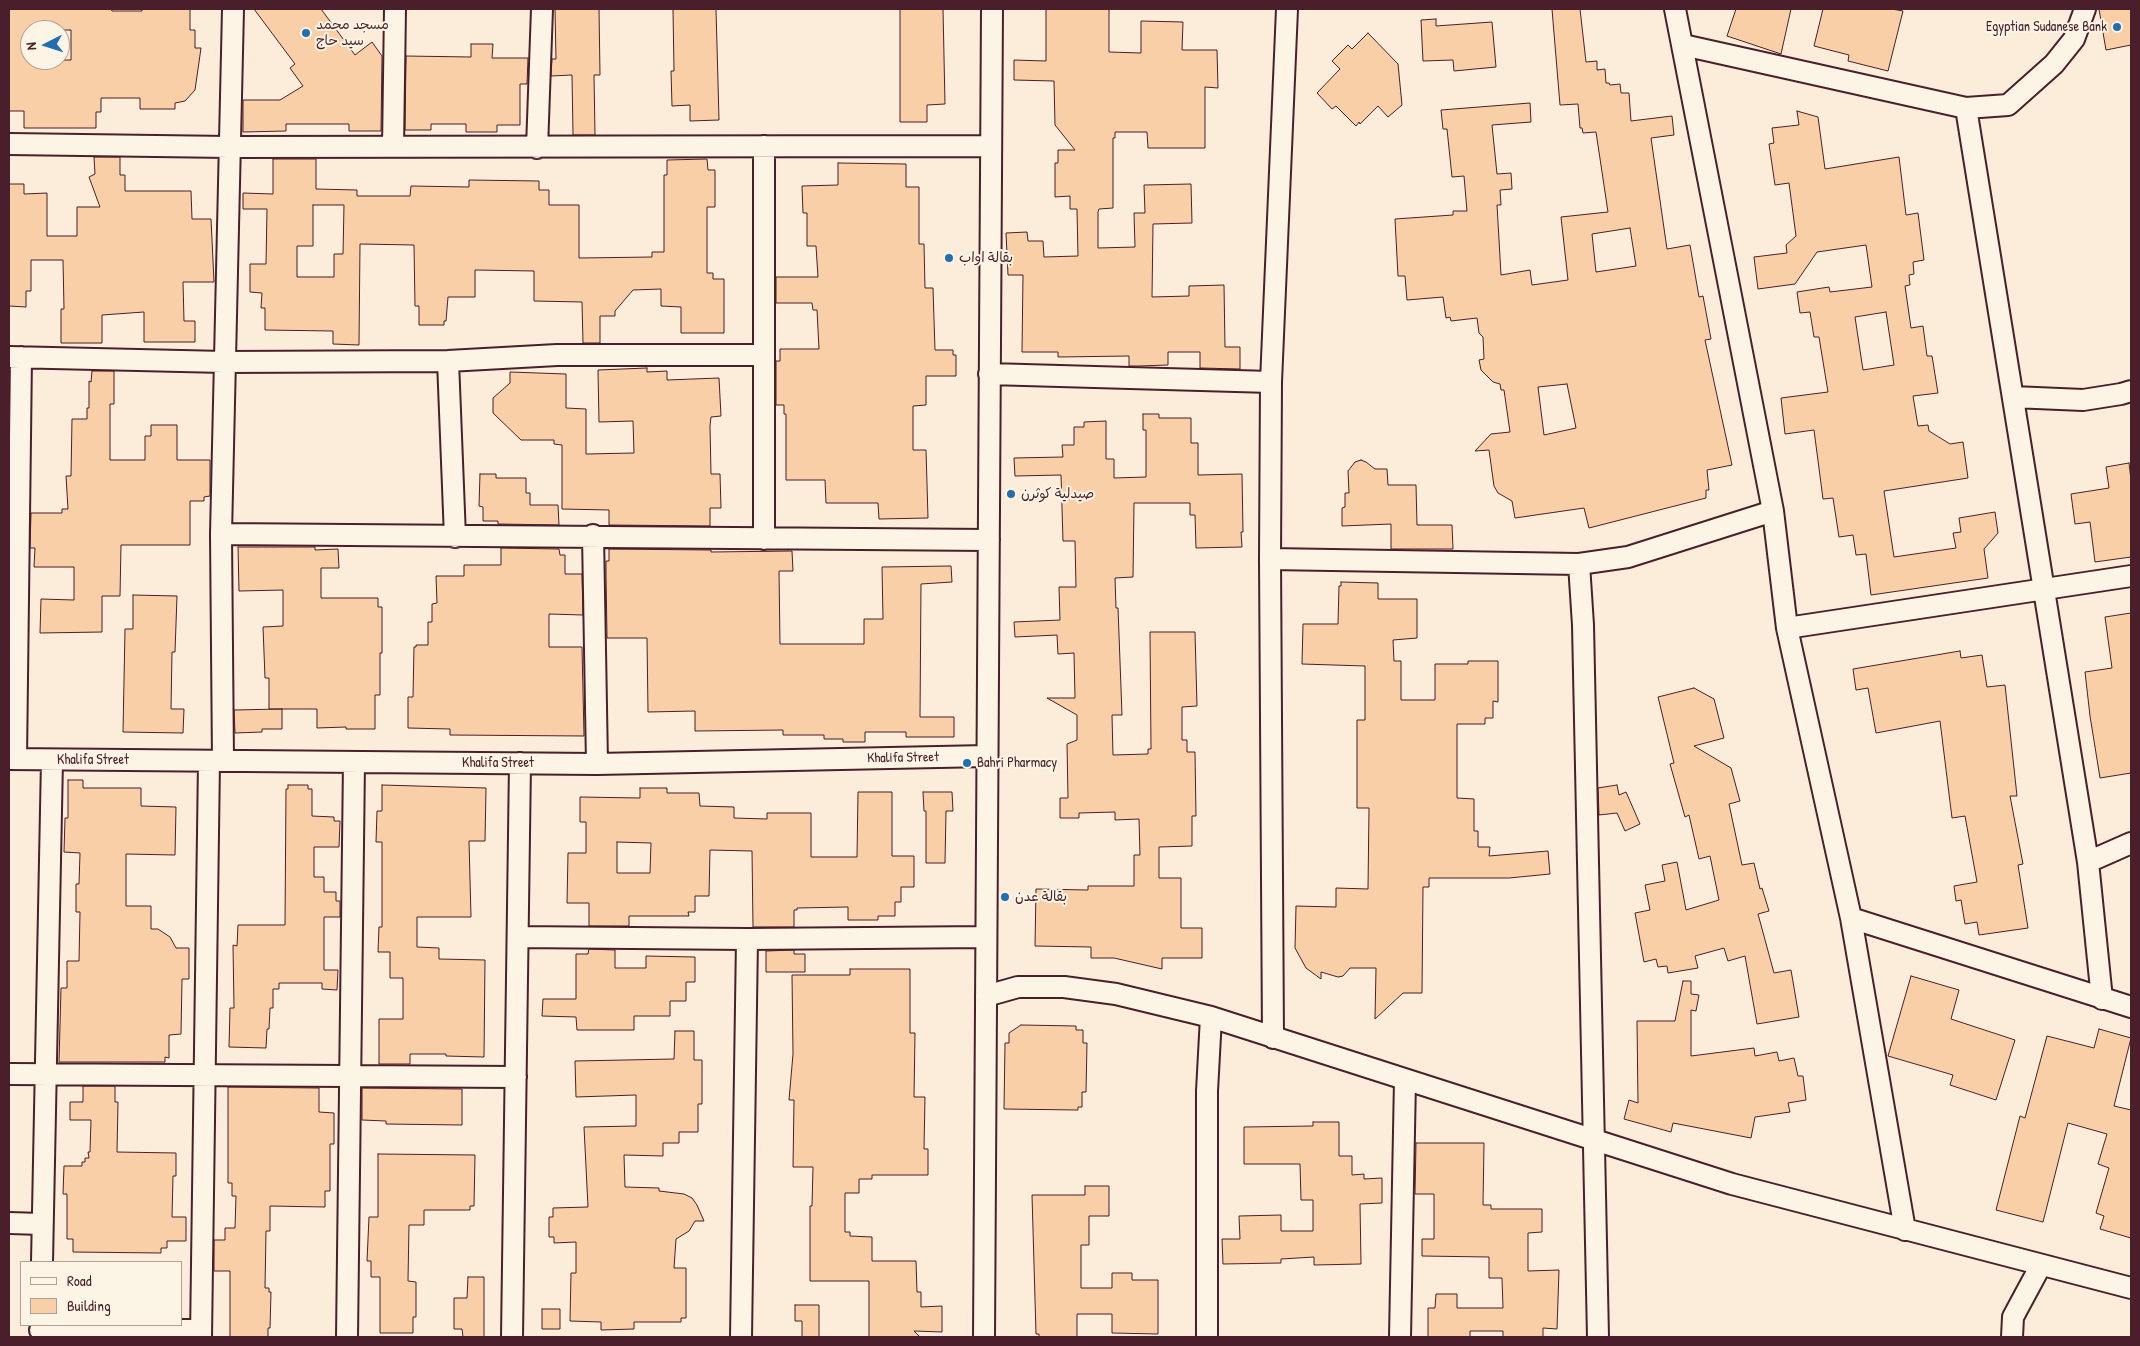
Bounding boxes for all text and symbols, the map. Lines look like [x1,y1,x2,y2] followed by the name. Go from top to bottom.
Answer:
[316,17,389,49] place label: مسجد محمد سيد حاج
[1986,19,2107,35] place label: Egyptian Sudanese Bank
[20,20,70,70] north arrow
[2111,21,2123,33] marker: Egyptian Sudanese Bank
[300,27,312,39] marker: مسجد محمد سيد حاج
[21,42,40,51] text: N
[959,250,1013,266] place label: بقالة اواب
[943,252,955,264] marker: بقالة اواب
[1021,486,1094,502] place label: صيدلية كوثرن
[1005,488,1017,500] marker: صيدلية كوثرن
[867,749,939,767] street label: Khalifa Street
[57,752,129,768] street label: Khalifa Street
[462,755,534,771] street label: Khalifa Street
[977,755,1057,771] place label: Bahri Pharmacy
[961,757,973,769] marker: Bahri Pharmacy
[1015,889,1067,905] place label: بقالة عدن
[999,891,1011,903] marker: بقالة عدن
[20,1261,182,1326] legend
[67,1270,92,1291] text: Road
[67,1295,111,1316] text: Building

